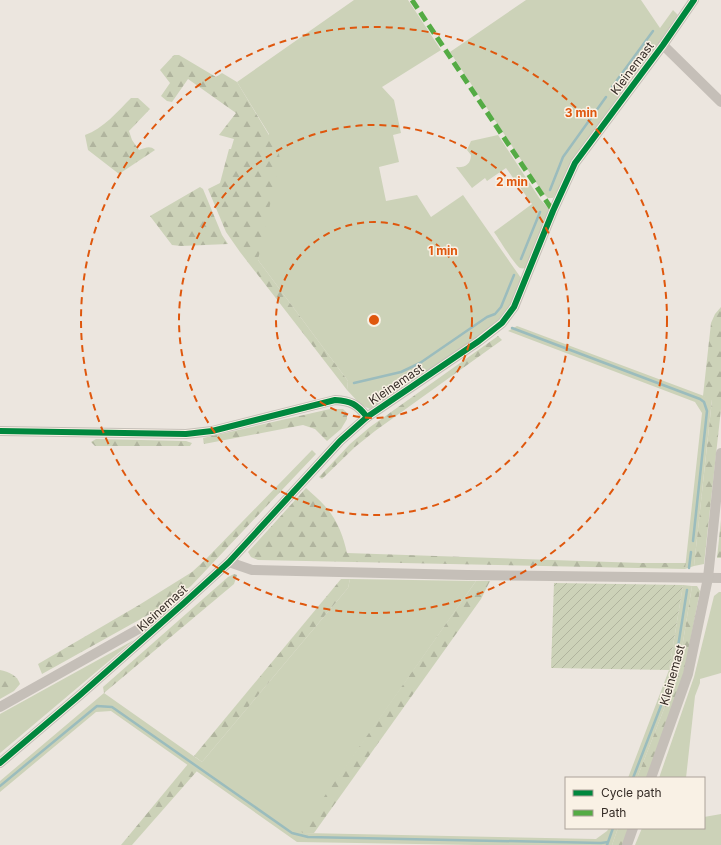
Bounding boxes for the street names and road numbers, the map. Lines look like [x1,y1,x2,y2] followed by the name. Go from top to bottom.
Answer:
[607,38,657,97] street label: Kleinemast
[366,360,426,408] street label: Kleinemast
[134,581,190,634] street label: Kleinemast
[656,643,688,707] street label: Kleinemast

